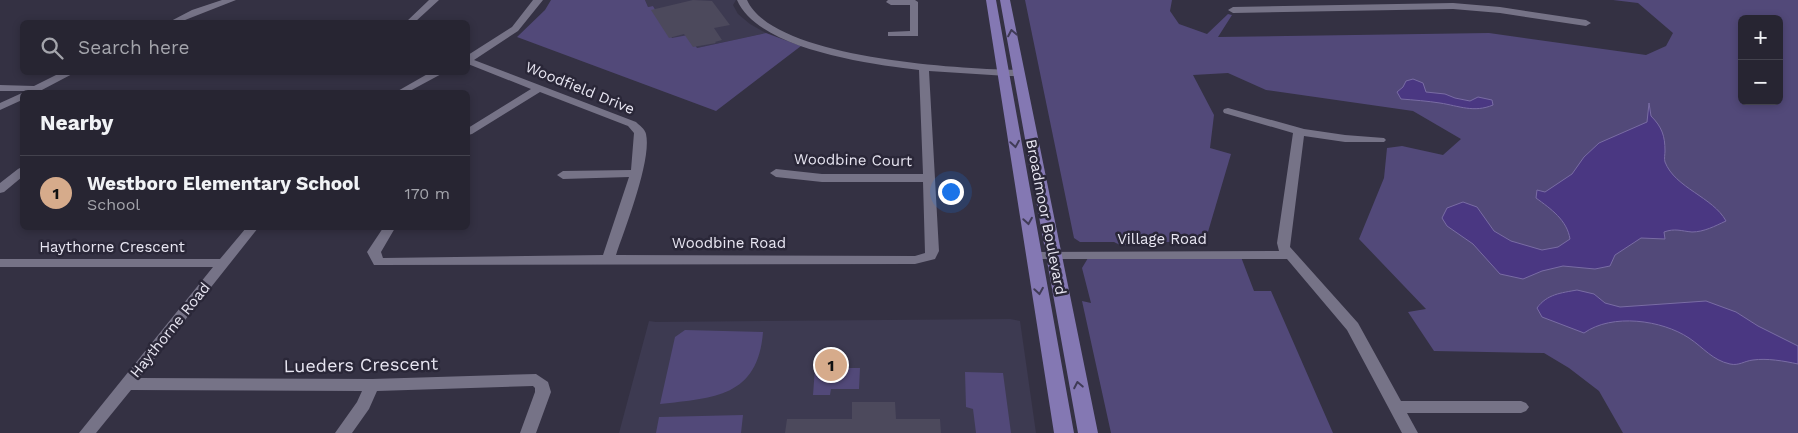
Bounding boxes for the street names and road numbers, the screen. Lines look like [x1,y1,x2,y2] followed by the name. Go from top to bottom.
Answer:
[523,58,637,118] street label: Woodfield Drive
[1022,138,1070,296] street label: Broadmoor Boulevard
[794,150,913,170] street label: Woodbine Court
[1117,230,1207,248] street label: Village Road
[672,234,786,252] street label: Woodbine Road
[39,238,186,256] street label: Haythorne Crescent
[126,279,214,381] street label: Haythorne Road
[284,353,439,376] street label: Lueders Crescent

